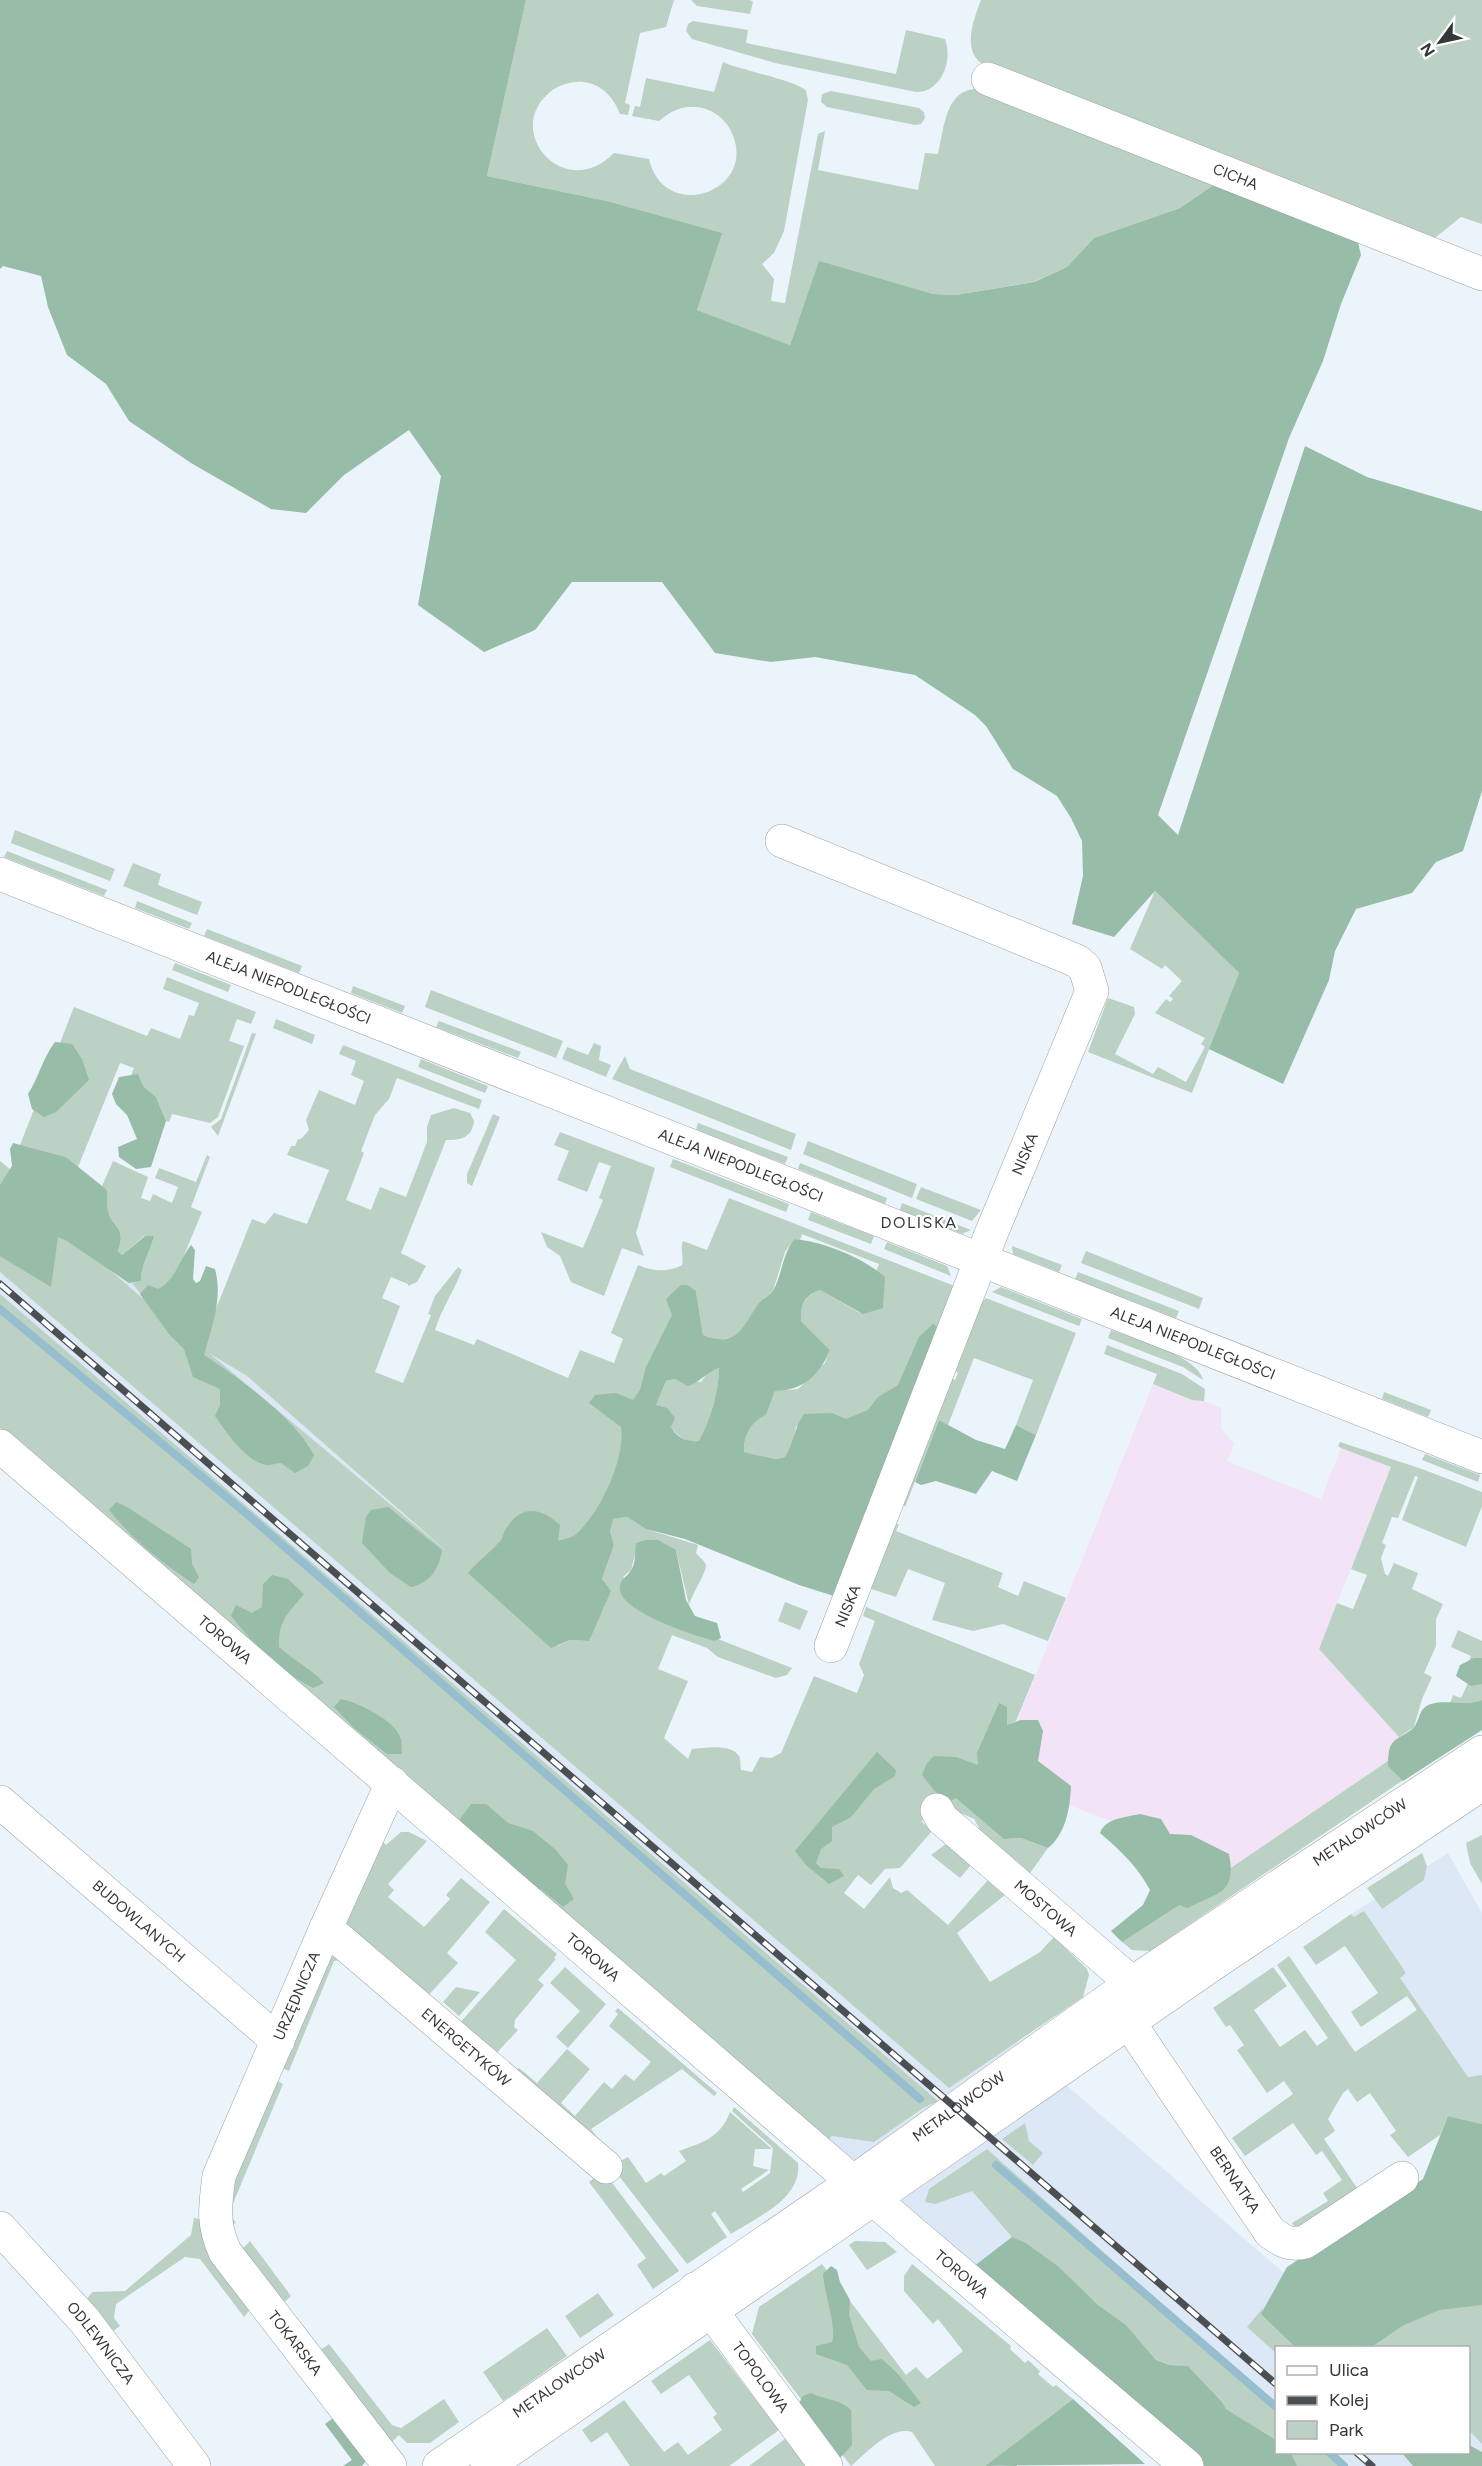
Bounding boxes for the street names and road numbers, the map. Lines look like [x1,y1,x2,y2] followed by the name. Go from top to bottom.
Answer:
[1210,160,1261,194] street label: CICHA
[204,947,373,1028] street label: ALEJA NIEPODLEGŁOŚCI
[656,1125,826,1206] street label: ALEJA NIEPODLEGŁOŚCI
[1008,1130,1042,1178] street label: NISKA
[1108,1303,1278,1384] street label: ALEJA NIEPODLEGŁOŚCI
[831,1582,865,1630] street label: NISKA
[194,1612,255,1668] street label: TOROWA
[1310,1795,1411,1870] street label: METALOWCÓW
[89,1876,189,1966] street label: BUDOWLANYCH
[1010,1876,1081,1940] street label: MOSTOWA
[562,1929,623,1985] street label: TOROWA
[270,1949,324,2043] street label: URZĘDNICZA
[418,2004,515,2091] street label: ENERGETYKÓW
[909,2067,1009,2146] street label: METALOWCÓW
[1206,2143,1264,2217] street label: BERNATKA
[931,2246,992,2302] street label: TOROWA
[63,2298,138,2388] street label: ODLEWNICZA
[264,2307,326,2379] street label: TOKARSKA
[728,2339,792,2416] street label: TOPOLOWA
[509,2345,610,2422] street label: METALOWCÓW

